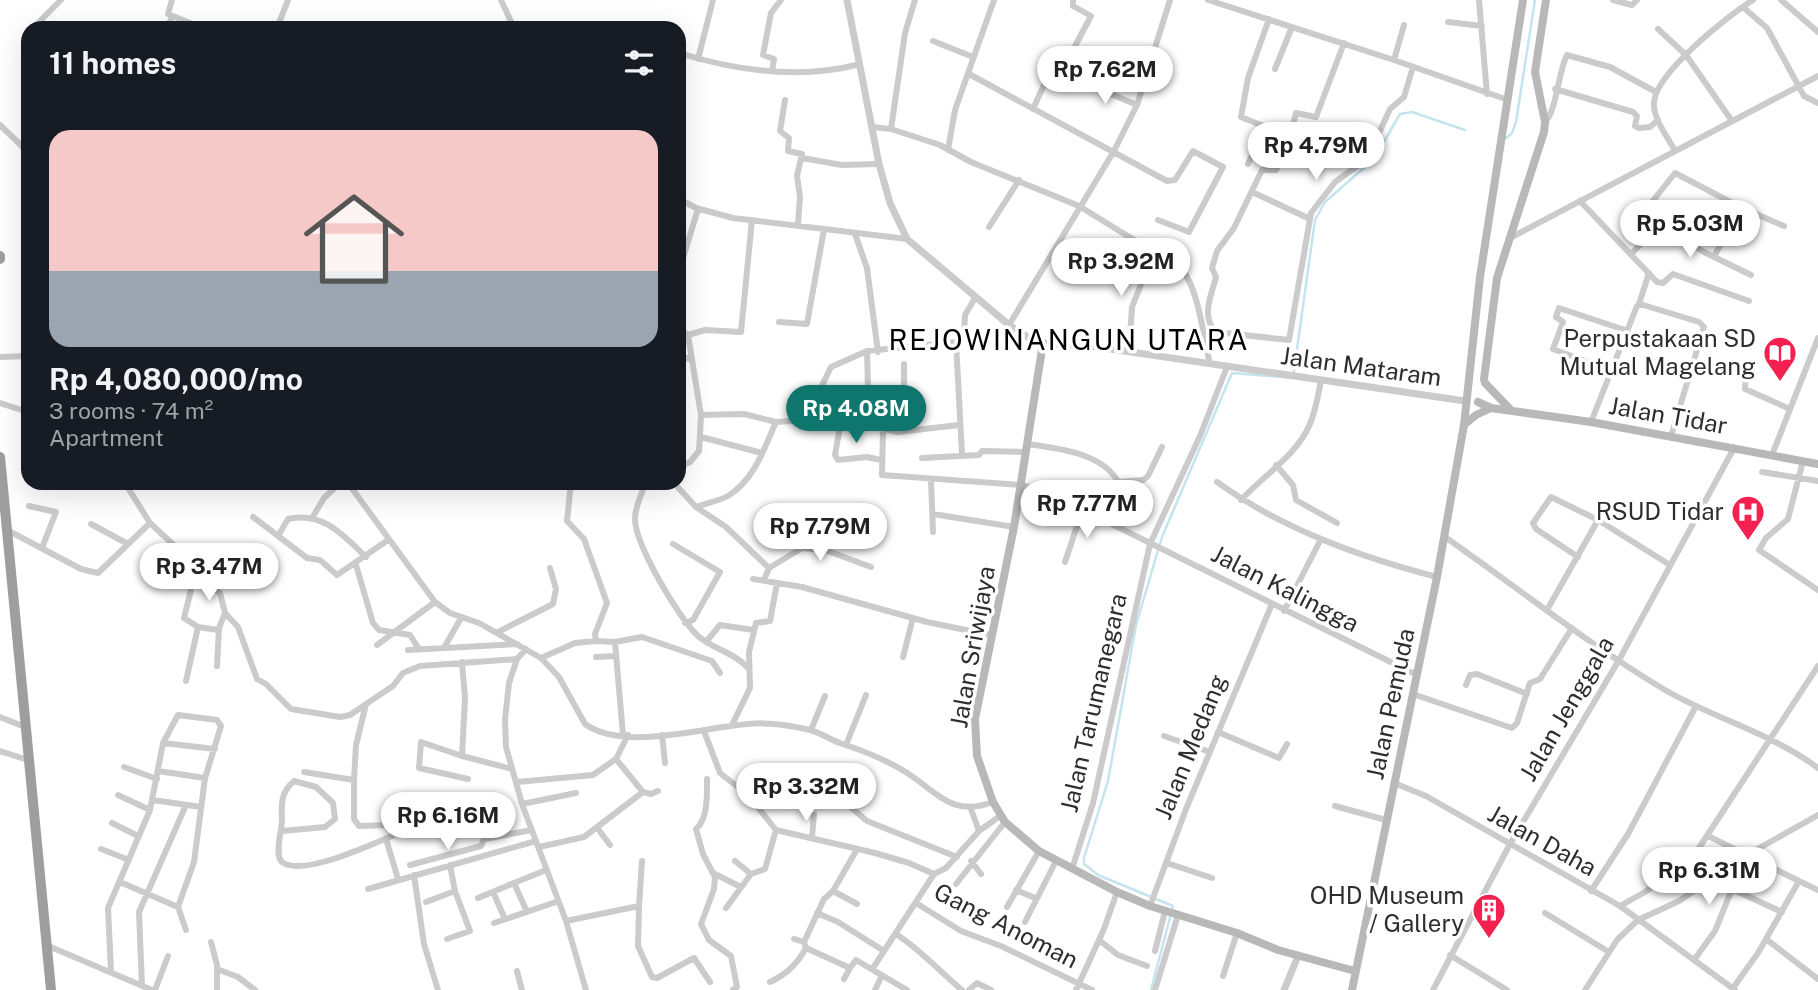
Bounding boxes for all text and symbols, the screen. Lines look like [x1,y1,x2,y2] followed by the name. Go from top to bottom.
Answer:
[620,44,658,82] icon: filters
[49,45,176,81] text: 11 homes
[1033,46,1177,106] pin: Rp 7.62M
[1053,55,1157,82] text: Rp 7.62M
[1244,122,1388,182] pin: Rp 4.79M
[1264,131,1368,158] text: Rp 4.79M
[291,176,417,302] icon: home
[1618,201,1762,260] pin: Rp 5.03M
[1636,209,1744,236] text: Rp 5.03M
[1049,238,1193,298] pin: Rp 3.92M
[1067,247,1175,274] text: Rp 3.92M
[888,323,1250,356] district label: REJOWINANGUN UTARA
[1559,324,1756,380] place label: Perpustakaan SD Mutual Magelang
[1761,334,1799,383] library icon: Perpustakaan SD Mutual Magelang
[1279,341,1443,391] street label: Jalan Mataram
[49,361,303,397] text: Rp 4,080,000/mo
[784,386,928,445] pin: Rp 4.08M
[1607,391,1730,439] street label: Jalan Tidar
[802,394,910,421] text: Rp 4.08M
[49,397,213,424] text: 3 rooms · 74 m²
[49,424,164,451] text: Apartment
[1015,480,1159,540] pin: Rp 7.77M
[1036,489,1138,516] text: Rp 7.77M
[1729,493,1767,542] hospital icon: RSUD Tidar
[1596,497,1724,525] place label: RSUD Tidar
[748,504,892,563] pin: Rp 7.79M
[769,512,871,539] text: Rp 7.79M
[1207,539,1364,637] street label: Jalan Kalingga
[137,544,281,603] pin: Rp 3.47M
[155,552,263,579] text: Rp 3.47M
[944,564,1000,730] street label: Jalan Sriwijaya
[1054,591,1132,815] street label: Jalan Tarumanegara
[1360,626,1420,782] street label: Jalan Pemuda
[1513,631,1619,786] street label: Jalan Jenggala
[1148,670,1232,823] street label: Jalan Medang
[734,764,878,823] pin: Rp 3.32M
[752,772,860,799] text: Rp 3.32M
[376,792,520,852] pin: Rp 6.16M
[1483,799,1602,881] street label: Jalan Daha
[397,801,499,828] text: Rp 6.16M
[1637,848,1781,907] pin: Rp 6.31M
[1658,856,1760,883] text: Rp 6.31M
[930,877,1083,973] street label: Gang Anoman
[1310,881,1464,937] place label: OHD Museum / Gallery
[1470,891,1508,940] building icon: OHD Museum / Gallery

